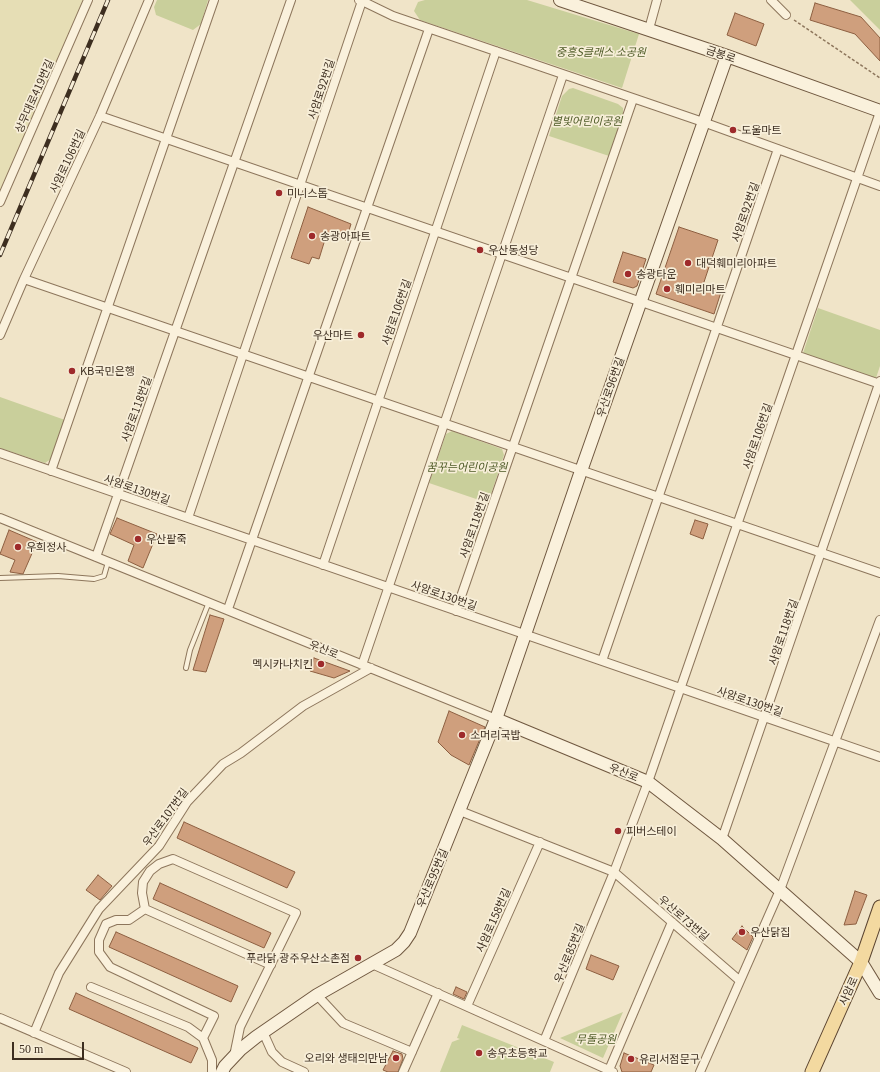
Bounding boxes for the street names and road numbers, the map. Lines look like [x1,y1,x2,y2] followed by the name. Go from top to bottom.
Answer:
[704,43,738,65] street label: 금봉로
[12,57,56,135] street label: 상무대로419번길
[305,57,337,121] street label: 사암로92번길
[46,127,88,195] street label: 사암로106번길
[729,180,761,244] street label: 사암로92번길
[379,277,413,347] street label: 사암로106번길
[594,355,626,419] street label: 우산로96번길
[118,374,154,444] street label: 사암로118번길
[740,401,774,471] street label: 사암로106번길
[102,472,172,506] street label: 사암로130번길
[457,490,491,560] street label: 사암로118번길
[409,578,479,612] street label: 사암로130번길
[766,597,800,667] street label: 사암로118번길
[307,637,341,661] street label: 우산로
[715,684,785,718] street label: 사암로130번길
[607,760,641,784] street label: 우산로
[139,785,191,849] street label: 우산로107번길
[414,847,450,909] street label: 우산로95번길
[473,886,513,954] street label: 사암로158번길
[656,892,712,944] street label: 우산로73번길
[551,921,587,985] street label: 우산로85번길
[836,974,860,1008] street label: 사암로

